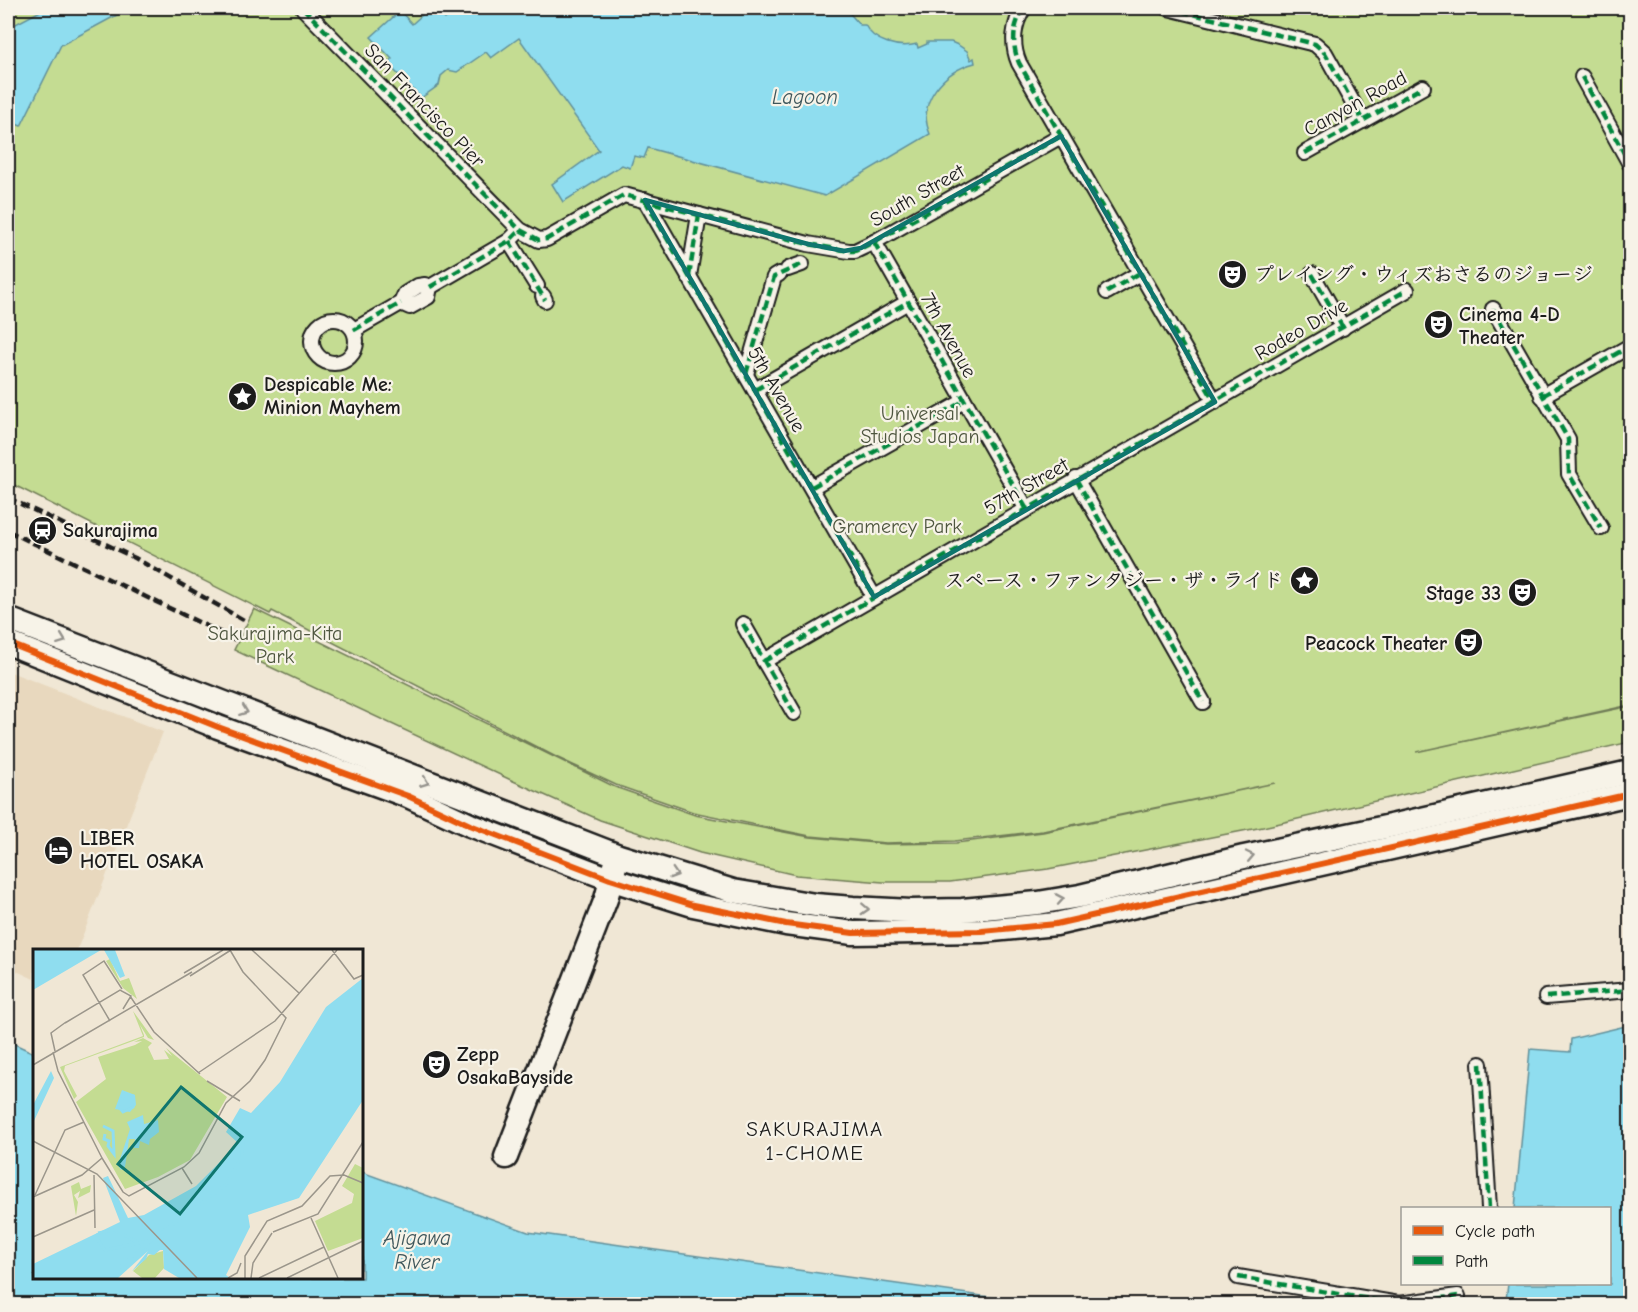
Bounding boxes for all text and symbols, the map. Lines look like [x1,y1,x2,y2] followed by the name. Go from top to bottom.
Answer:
[360,39,489,172] street label: San Francisco Pier
[1300,66,1411,141] street label: Canyon Road
[772,85,838,109] water label: Lagoon
[866,159,970,232] street label: South Street
[1217,258,1249,290] theatre icon: プレイング・ウィズおさるのジョージ
[1254,263,1592,286] place label: プレイング・ウィズおさるのジョージ
[916,289,981,382] street label: 7th Avenue
[1251,294,1352,365] street label: Rodeo Drive
[1459,303,1560,349] place label: Cinema 4-D Theater
[1422,309,1454,341] theatre icon: Cinema 4-D Theater
[743,342,810,436] street label: 5th Avenue
[264,373,401,419] place label: Despicable Me: Minion Mayhem
[227,380,259,412] place icon: Despicable Me: Minion Mayhem
[860,402,980,448] park label: Universal Studios Japan
[980,452,1074,520] street label: 57th Street
[26,514,58,546] station icon: Sakurajima
[832,515,962,538] park label: Gramercy Park
[63,519,158,542] place label: Sakurajima
[1288,564,1320,596] place icon: スペース・ファンタジー・ザ・ライド
[945,569,1283,592] place label: スペース・ファンタジー・ザ・ライド
[1506,577,1538,609] theatre icon: Stage 33
[1426,582,1501,605] place label: Stage 33
[208,622,342,668] park label: Sakurajima-Kita Park
[1452,627,1484,659] theatre icon: Peacock Theater
[1305,632,1447,655] place label: Peacock Theater
[56,633,67,645] one-way arrow
[237,704,248,716] one-way arrow
[419,775,430,787] one-way arrow
[80,827,203,873] place label: LIBER HOTEL OSAKA
[43,834,75,866] hotel icon: LIBER HOTEL OSAKA
[1245,850,1255,863] one-way arrow
[668,867,679,879] one-way arrow
[1054,893,1064,906] one-way arrow
[861,902,870,915] one-way arrow
[33,949,363,1279] inset map
[457,1043,573,1089] place label: Zepp OsakaBayside
[420,1049,452,1081] theatre icon: Zepp OsakaBayside
[746,1117,884,1165] district label: SAKURAJIMA 1-CHOME
[1401,1207,1611,1285] legend
[1455,1221,1535,1242] text: Cycle path
[382,1226,451,1274] water label: Ajigawa River
[1455,1251,1488,1272] text: Path

